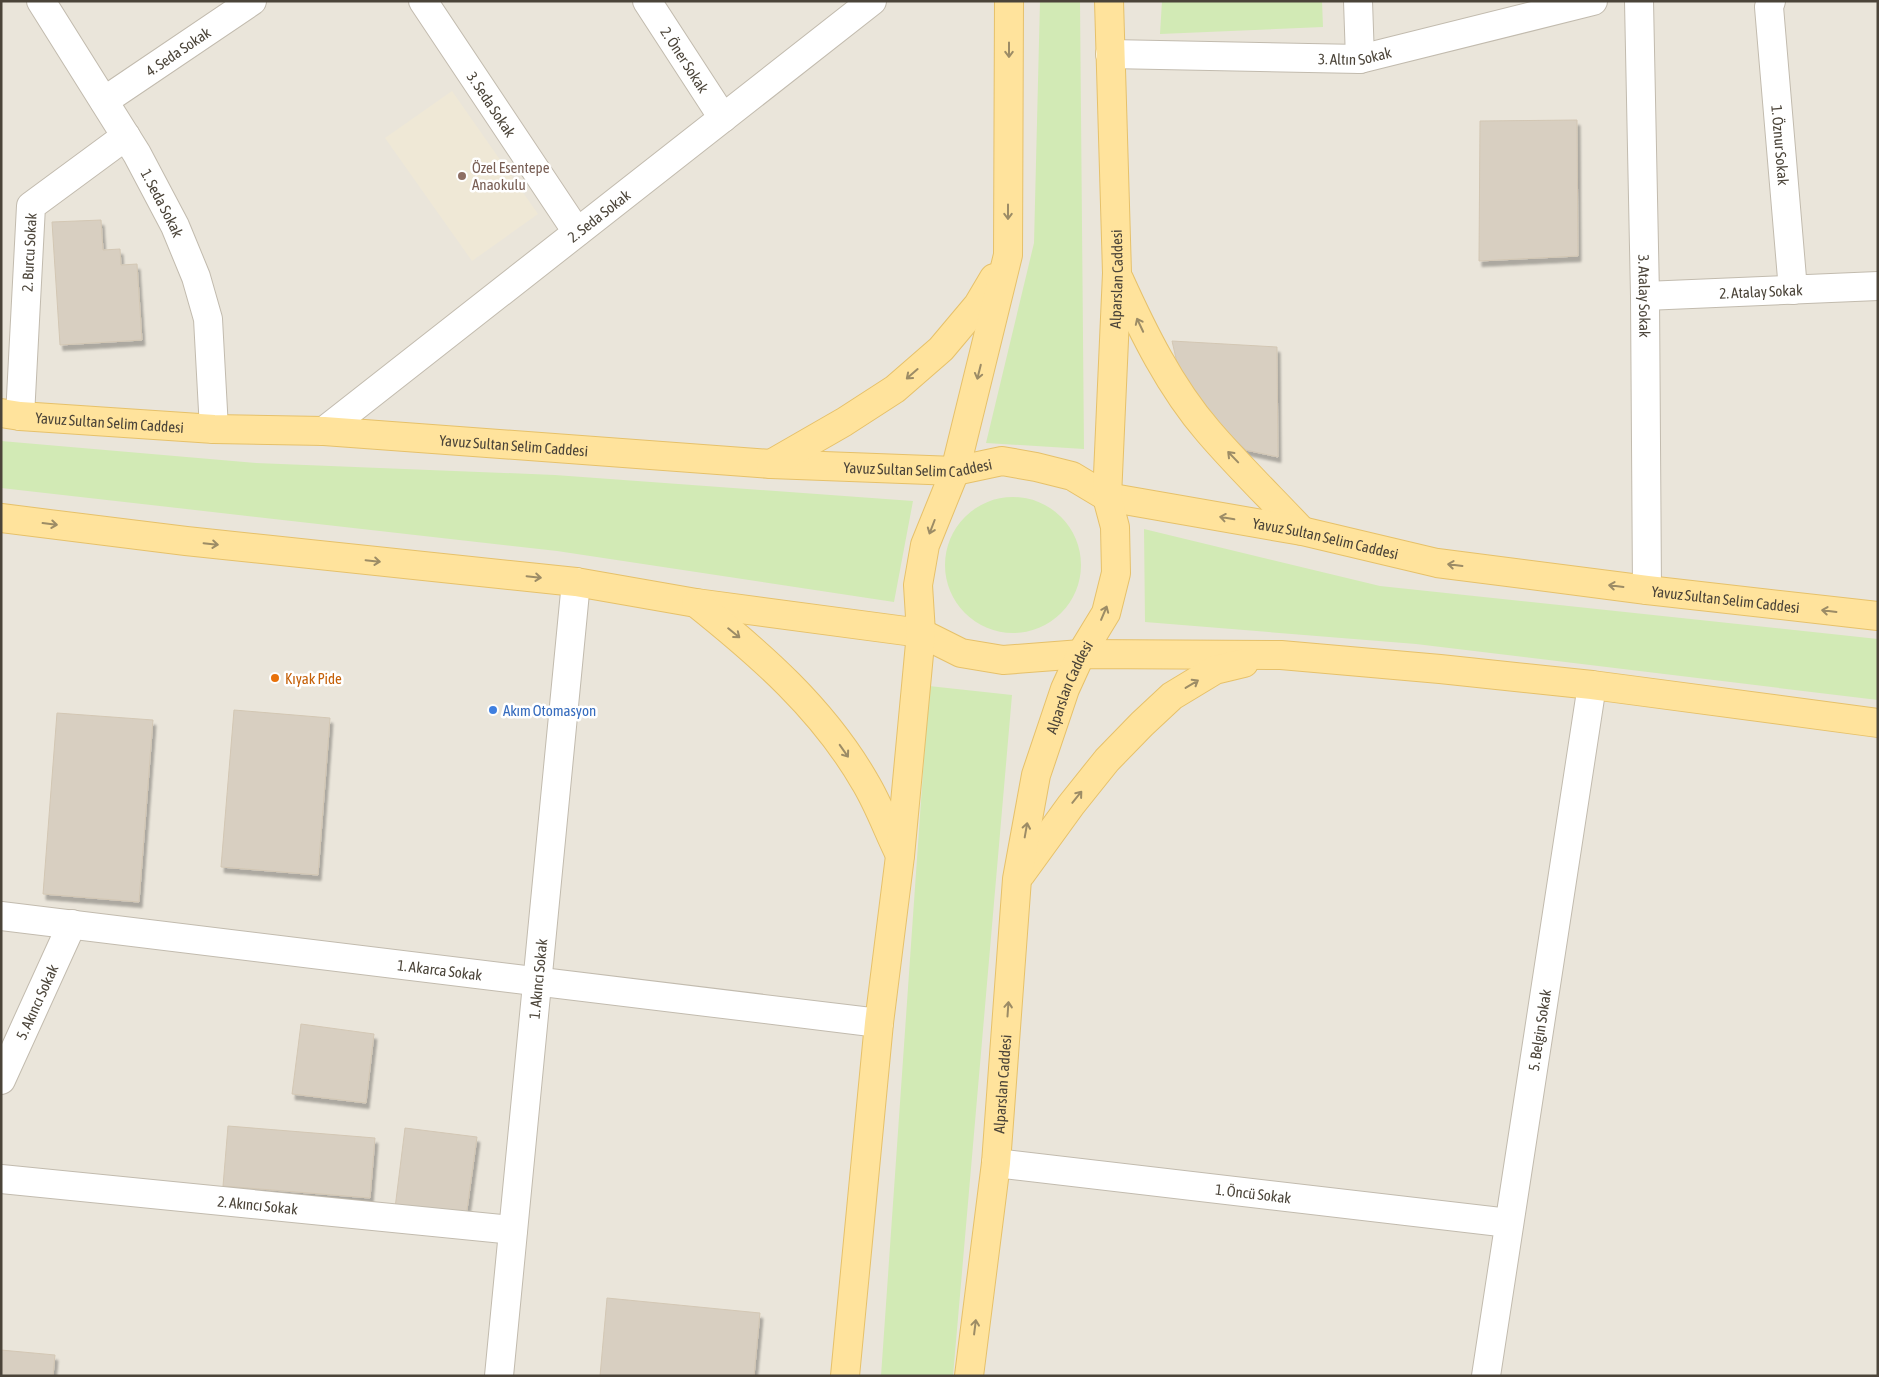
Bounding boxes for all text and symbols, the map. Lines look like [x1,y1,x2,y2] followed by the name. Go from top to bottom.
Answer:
[142,23,214,79] street label: 4. Seda Sokak
[658,24,713,96] street label: 2. Öner Sokak
[1004,42,1014,58] one-way arrow
[1318,43,1393,68] street label: 3. Altın Sokak
[464,68,520,140] street label: 3. Seda Sokak
[1769,104,1793,186] street label: 1. Öznur Sokak
[472,159,550,193] place label: Özel Esentepe Anaokulu
[138,166,187,240] street label: 1. Seda Sokak
[456,170,468,182] marker: Özel Esentepe Anaokulu
[564,186,633,245] street label: 2. Seda Sokak
[1003,204,1013,220] one-way arrow
[18,212,39,292] street label: 2. Burcu Sokak
[1106,229,1125,329] street label: Alparslan Caddesi
[1636,254,1654,338] street label: 3. Atalay Sokak
[1719,281,1803,301] street label: 2. Atalay Sokak
[1135,318,1144,333] one-way arrow
[974,363,983,379] one-way arrow
[906,368,919,379] one-way arrow
[35,409,184,435] street label: Yavuz Sultan Selim Caddesi
[439,431,589,459] street label: Yavuz Sultan Selim Caddesi
[1227,451,1239,463] one-way arrow
[843,455,993,480] street label: Yavuz Sultan Selim Caddesi
[1219,513,1235,522] one-way arrow
[1251,514,1400,562] street label: Yavuz Sultan Selim Caddesi
[41,519,57,529] one-way arrow
[927,519,936,534] one-way arrow
[203,539,219,548] one-way arrow
[364,556,380,565] one-way arrow
[1447,560,1463,570] one-way arrow
[526,573,542,582] one-way arrow
[1608,581,1624,591] one-way arrow
[1651,582,1800,616] street label: Yavuz Sultan Selim Caddesi
[1100,606,1110,621] one-way arrow
[1822,606,1838,616] one-way arrow
[727,628,740,639] one-way arrow
[1042,638,1096,736] street label: Alparslan Caddesi
[285,670,342,687] place label: Kıyak Pide
[269,672,281,684] marker: Kıyak Pide
[1184,678,1198,688] one-way arrow
[503,702,596,719] place label: Akım Otomasyon
[487,704,499,716] marker: Akım Otomasyon
[839,744,849,758] one-way arrow
[1071,791,1082,804] one-way arrow
[1022,823,1032,839] one-way arrow
[525,937,550,1020] street label: 1. Akıncı Sokak
[396,956,484,983] street label: 1. Akarca Sokak
[12,961,61,1042] street label: 5. Akıncı Sokak
[1524,988,1554,1072] street label: 5. Belgin Sokak
[1003,1001,1012,1017] one-way arrow
[990,1034,1014,1134] street label: Alparslan Caddesi
[1214,1180,1293,1206] street label: 1. Öncü Sokak
[217,1192,299,1217] street label: 2. Akıncı Sokak
[970,1320,980,1336] one-way arrow

